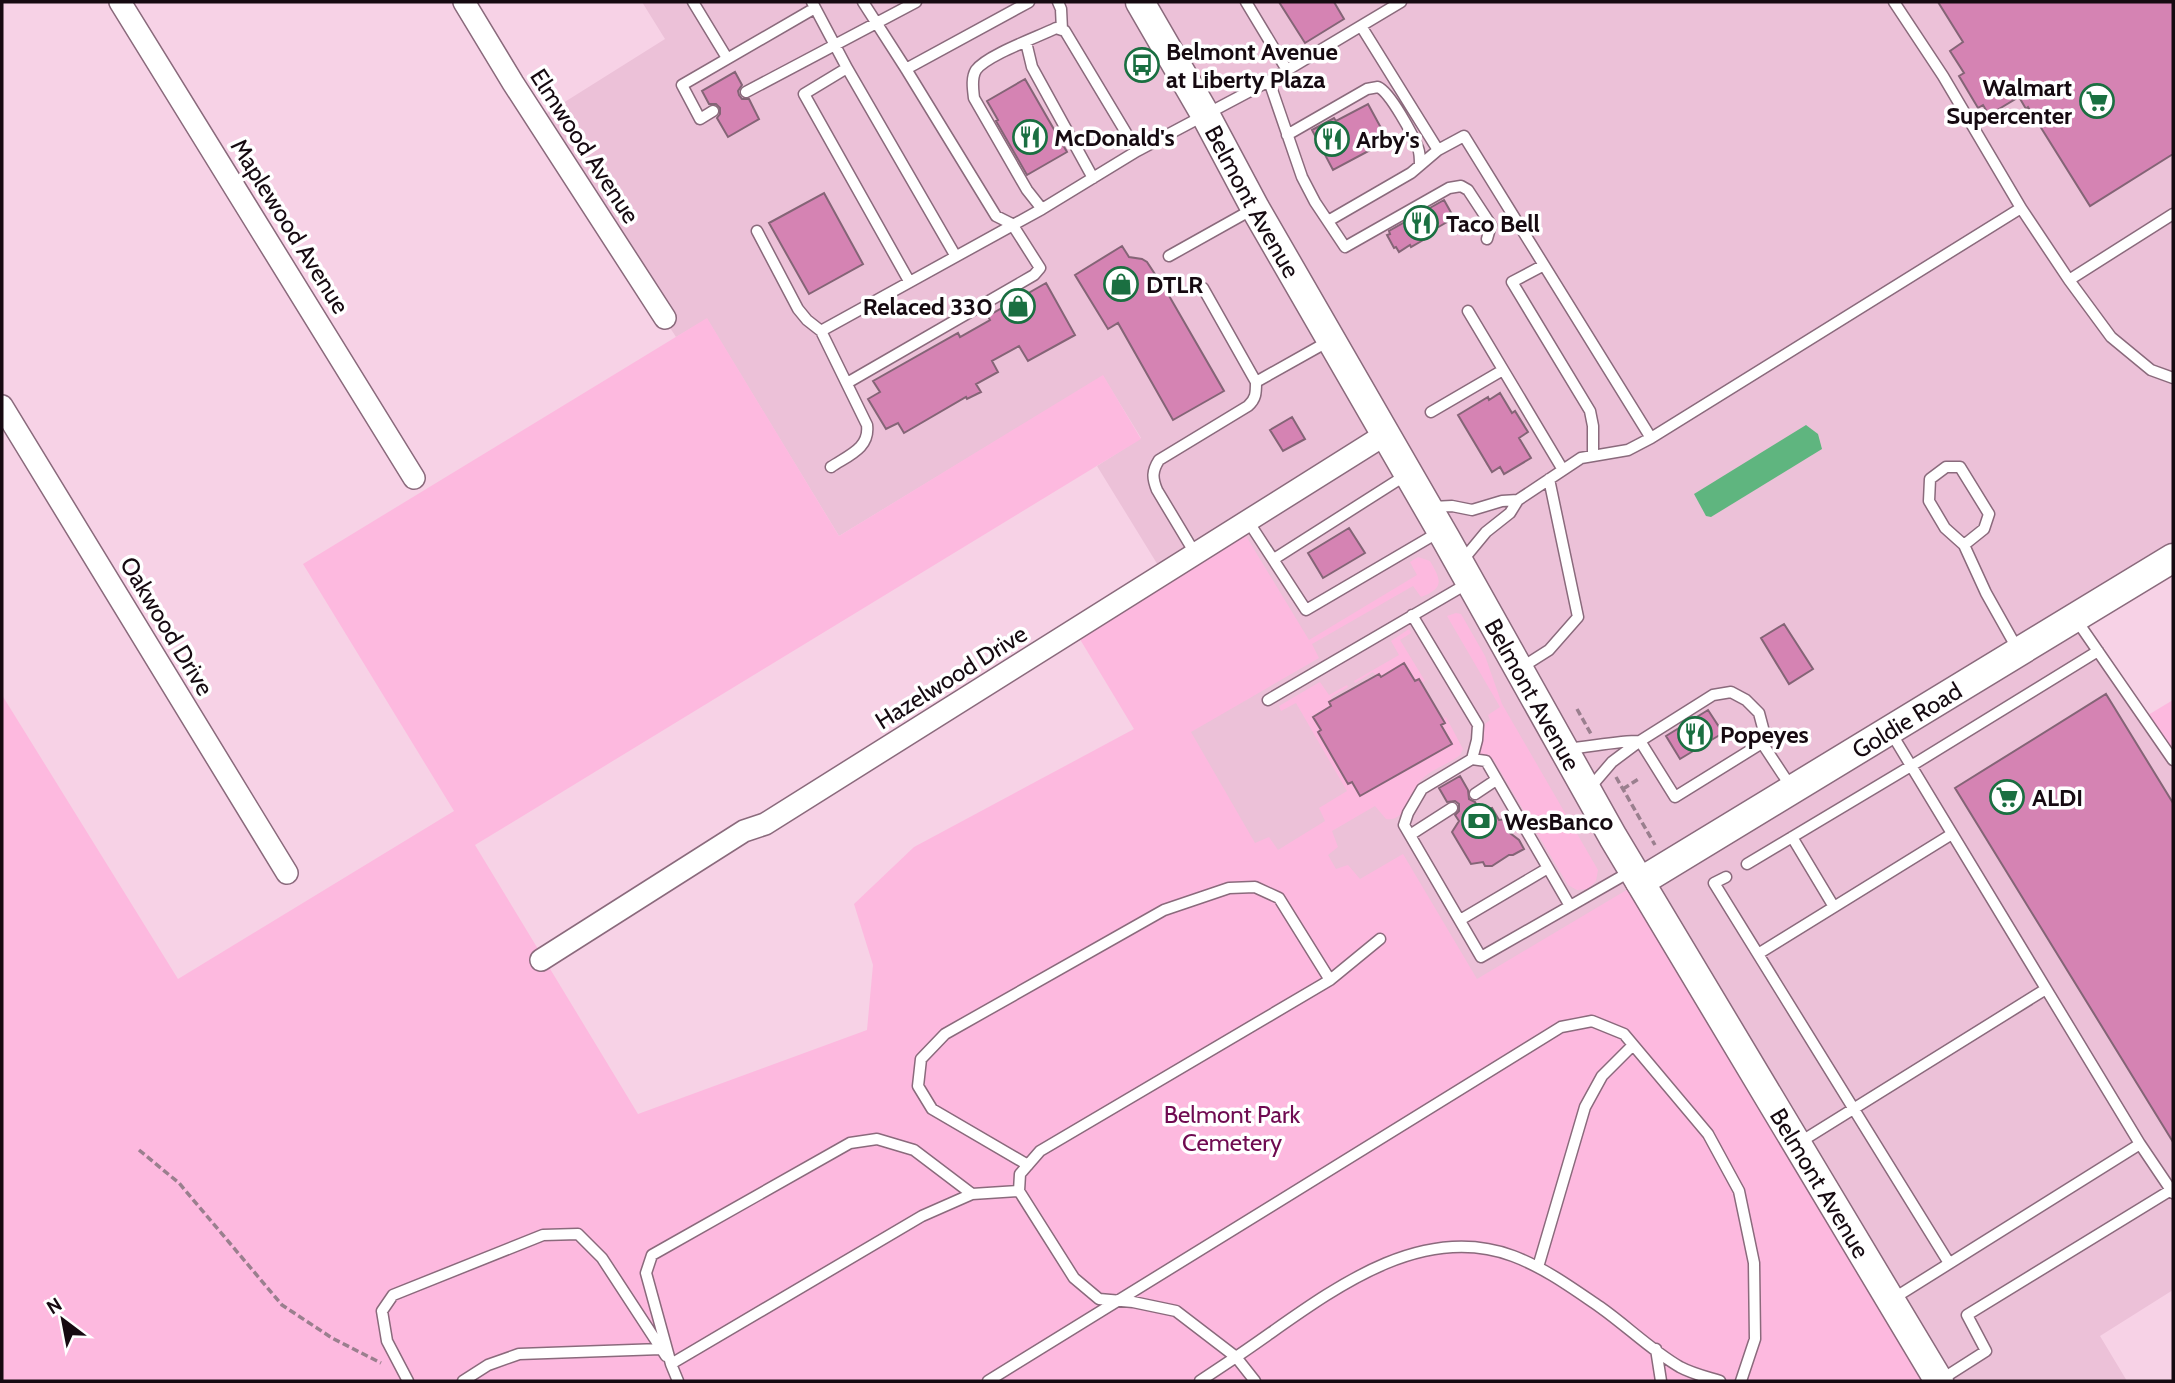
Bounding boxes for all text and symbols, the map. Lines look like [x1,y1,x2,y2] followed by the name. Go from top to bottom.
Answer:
[1166,37,1338,94] place label: Belmont Avenue at Liberty Plaza
[1123,46,1161,84] bus stop icon: Belmont Avenue at Liberty Plaza
[524,63,646,229] street label: Elmwood Avenue
[1946,73,2072,130] place label: Walmart Supercenter
[2078,82,2116,120] supermarket icon: Walmart Supercenter
[1011,118,1049,156] restaurant icon: McDonald's
[1199,120,1306,283] street label: Belmont Avenue
[1313,120,1351,158] restaurant icon: Arby's
[1054,123,1175,152] place label: McDonald's
[1356,125,1420,154] place label: Arby's
[225,133,355,319] street label: Maplewood Avenue
[1402,204,1440,242] restaurant icon: Taco Bell
[1446,209,1540,238] place label: Taco Bell
[1102,265,1140,303] shop icon: DTLR
[1146,270,1203,299] place label: DTLR
[999,287,1037,325] shop icon: Relaced 330
[863,292,993,321] place label: Relaced 330
[114,551,220,701] street label: Oakwood Drive
[1479,613,1587,775] street label: Belmont Avenue
[870,619,1032,735] street label: Hazelwood Drive
[1847,676,1967,764] street label: Goldie Road
[1676,715,1714,753] restaurant icon: Popeyes
[1720,720,1809,749] place label: Popeyes
[1988,778,2026,816] supermarket icon: ALDI
[2032,783,2083,812] place label: ALDI
[1460,802,1498,840] bank icon: WesBanco
[1504,807,1613,836] place label: WesBanco
[1164,1100,1300,1157] park label: Belmont Park Cemetery
[1764,1103,1876,1263] street label: Belmont Avenue
[28,1285,98,1355] north arrow
[42,1293,66,1319] text: N

